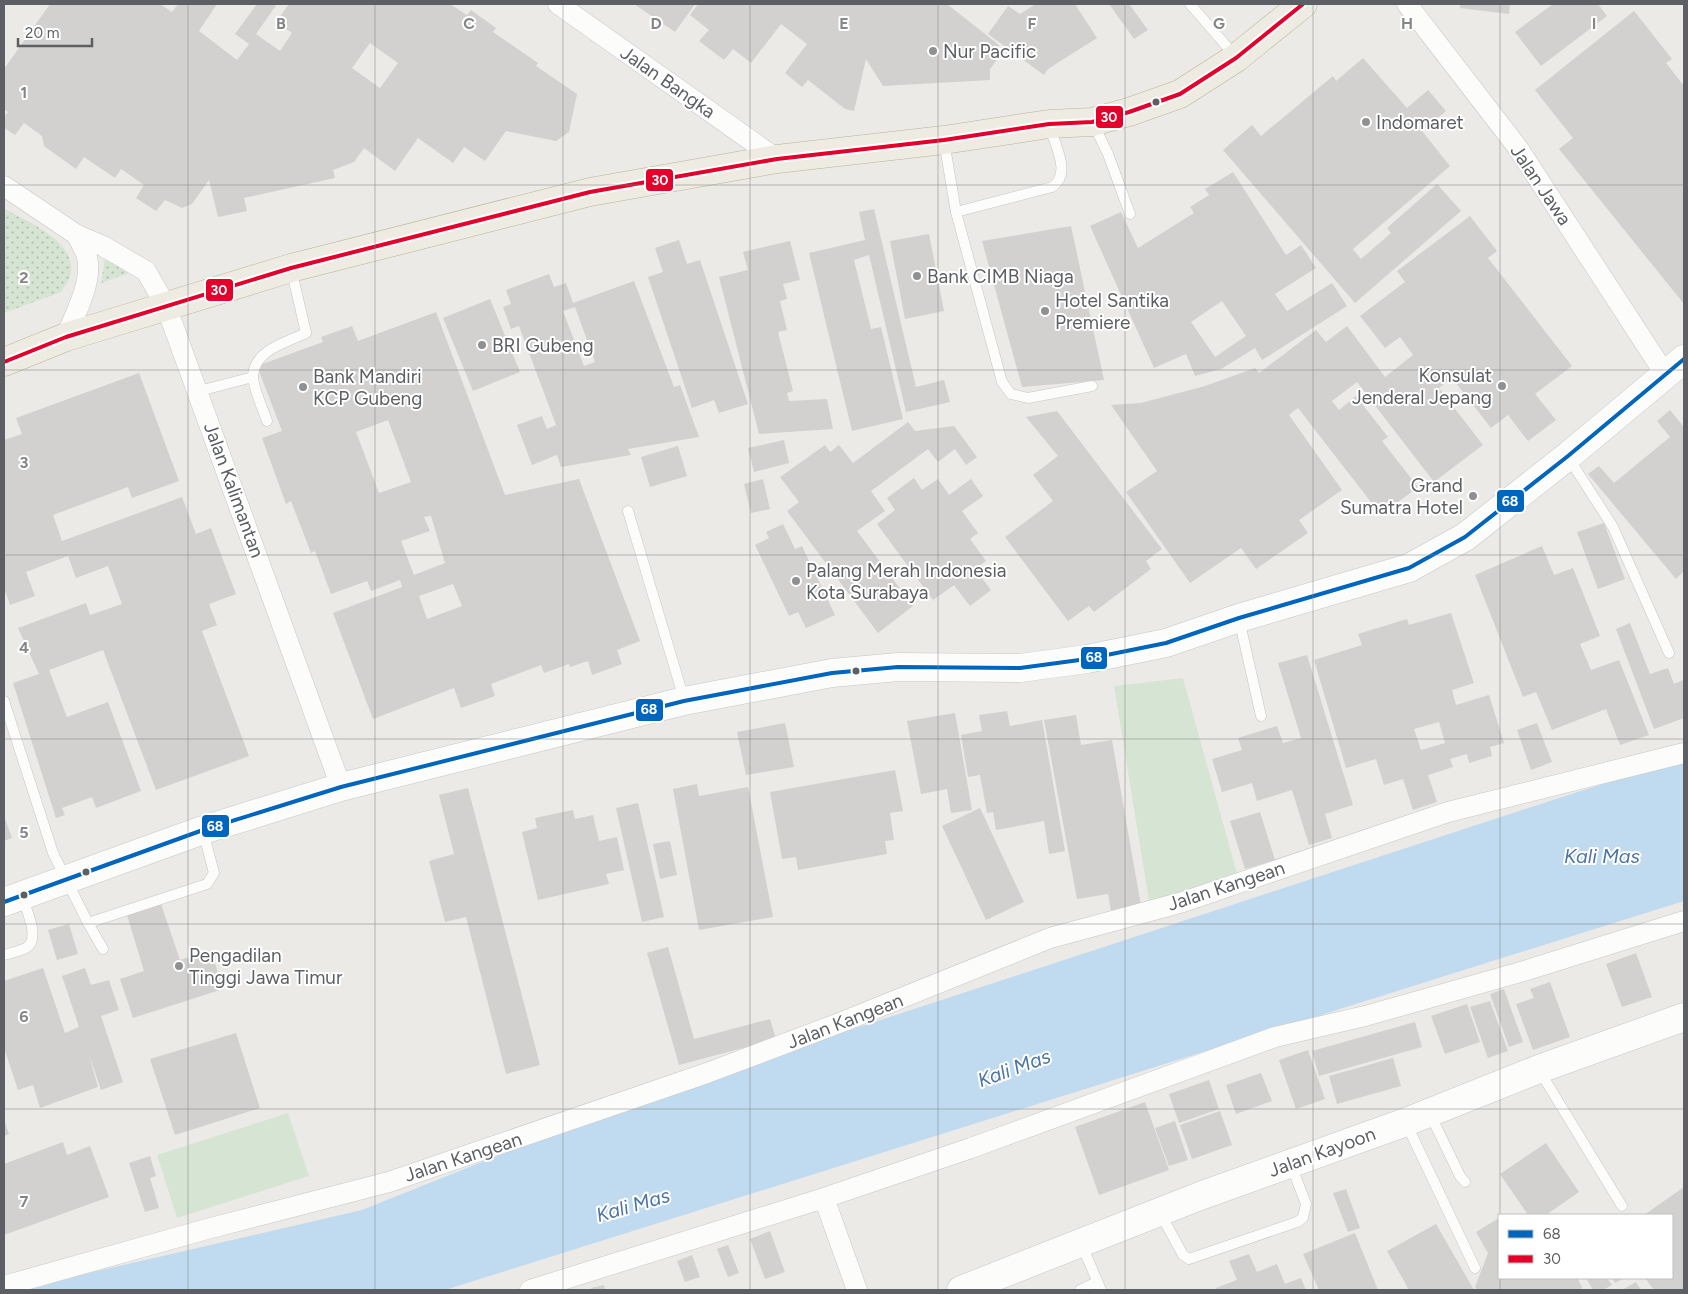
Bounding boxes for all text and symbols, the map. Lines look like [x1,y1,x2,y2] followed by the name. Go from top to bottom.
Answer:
[276,14,286,33] text: B
[463,14,475,33] text: C
[650,14,662,33] text: D
[839,14,849,33] text: E
[1028,14,1037,33] text: F
[1213,14,1225,33] text: G
[1401,14,1413,33] text: H
[1592,14,1596,33] text: I
[18,15,91,47] scale bar
[25,24,59,42] text: 20 m
[943,40,1036,63] place label: Nur Pacific
[616,41,720,123] street label: Jalan Bangka
[927,45,939,57] marker: Nur Pacific
[21,83,27,102] text: 1
[1151,97,1161,107] unlabelled marker
[1095,105,1124,129] line badge: 30
[1101,109,1117,126] text: 30
[1376,111,1464,134] place label: Indomaret
[1360,116,1372,128] marker: Indomaret
[1506,140,1576,230] street label: Jalan Jawa
[645,168,674,192] line badge: 30
[652,172,668,189] text: 30
[927,265,1074,288] place label: Bank CIMB Niaga
[19,268,29,287] text: 2
[911,270,923,282] marker: Bank CIMB Niaga
[205,278,234,302] line badge: 30
[211,282,227,299] text: 30
[1055,289,1169,334] place label: Hotel Santika Premiere
[1039,305,1051,317] marker: Hotel Santika Premiere
[492,334,594,357] place label: BRI Gubeng
[476,339,488,351] marker: BRI Gubeng
[1352,364,1492,409] place label: Konsulat Jenderal Jepang
[313,365,422,410] place label: Bank Mandiri KCP Gubeng
[1496,380,1508,392] marker: Konsulat Jenderal Jepang
[297,381,309,393] marker: Bank Mandiri KCP Gubeng
[199,419,269,561] street label: Jalan Kalimantan
[20,453,29,472] text: 3
[1340,474,1463,519] place label: Grand Sumatra Hotel
[1496,489,1525,513] line badge: 68
[1467,490,1479,502] marker: Grand Sumatra Hotel
[1502,493,1518,510] text: 68
[806,559,1007,604] place label: Palang Merah Indonesia Kota Surabaya
[790,575,802,587] marker: Palang Merah Indonesia Kota Surabaya
[19,638,29,657] text: 4
[1080,646,1108,670] line badge: 68
[1086,649,1102,666] text: 68
[851,666,861,676] unlabelled marker
[635,698,664,722] line badge: 68
[641,701,657,718] text: 68
[201,814,230,838] line badge: 68
[207,818,223,835] text: 68
[19,823,29,842] text: 5
[1564,844,1641,868] water label: Kali Mas
[1164,856,1288,916] street label: Jalan Kangean
[81,867,91,877] unlabelled marker
[19,890,29,900] unlabelled marker
[189,944,343,989] place label: Pengadilan Tinggi Jawa Timur
[173,960,185,972] marker: Pengadilan Tinggi Jawa Timur
[784,988,906,1054] street label: Jalan Kangean
[19,1007,29,1026] text: 6
[974,1044,1054,1092] water label: Kali Mas
[1265,1122,1379,1182] street label: Jalan Kayoon
[401,1127,525,1187] street label: Jalan Kangean
[593,1183,673,1227] water label: Kali Mas
[20,1192,29,1211] text: 7
[1498,1214,1673,1279] legend
[1543,1225,1561,1243] text: 68
[1543,1250,1561,1268] text: 30

